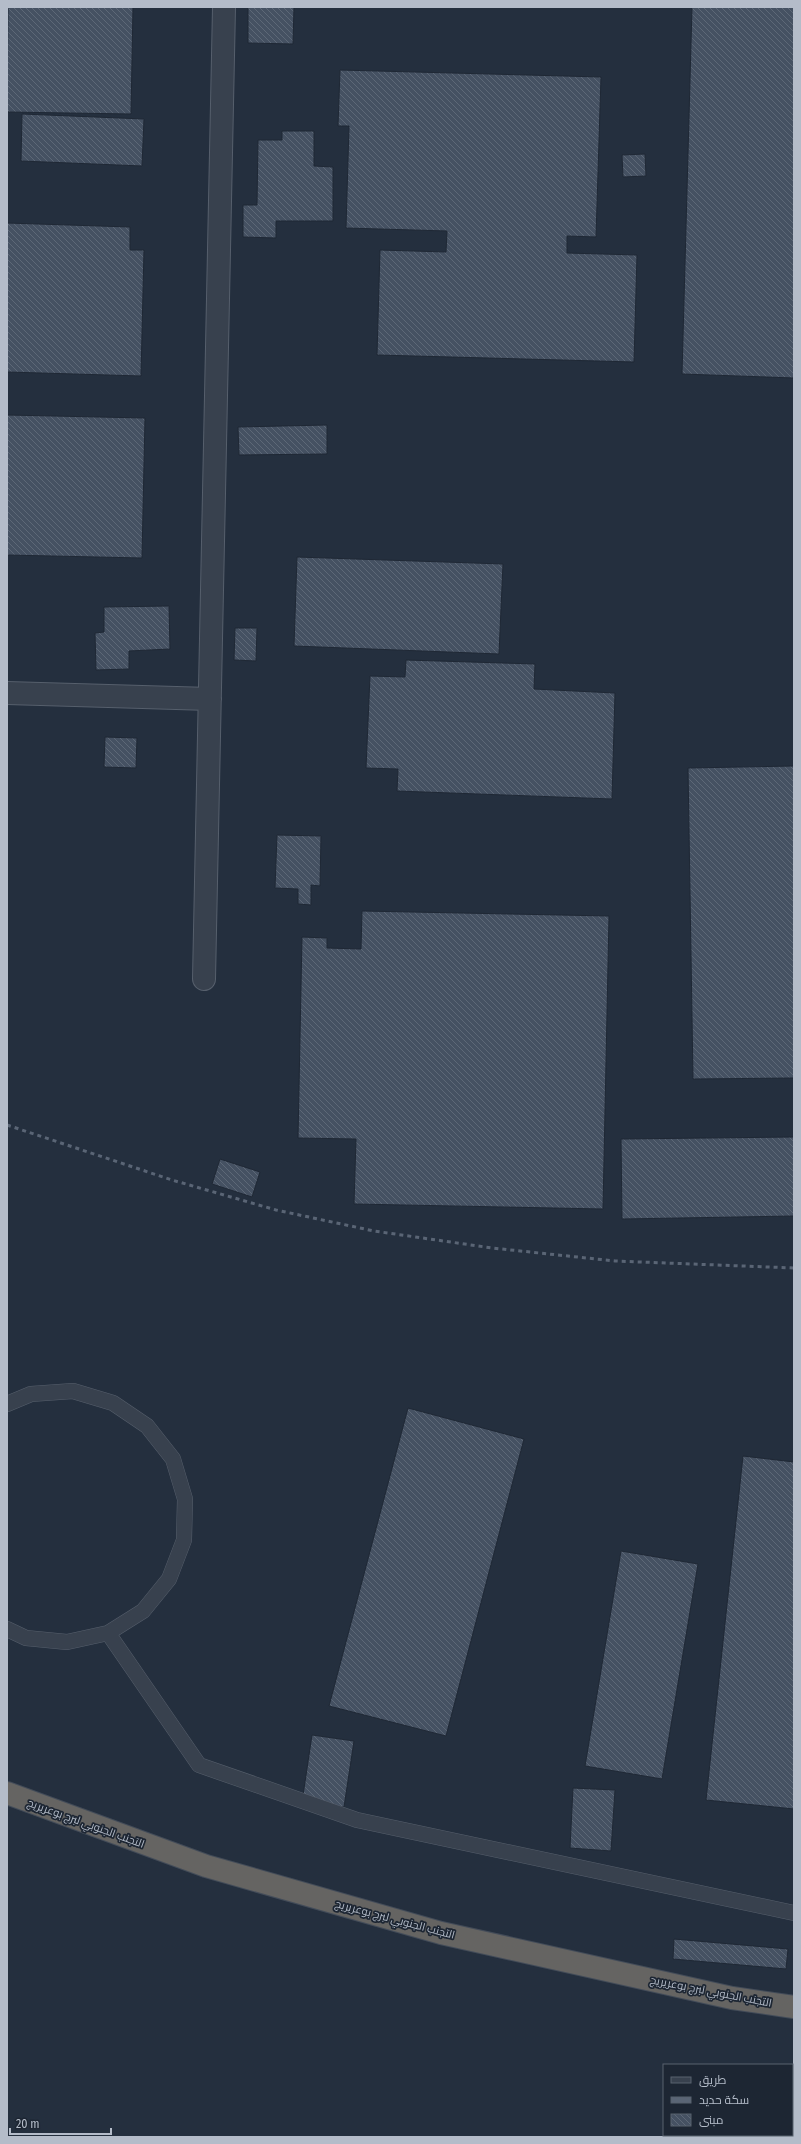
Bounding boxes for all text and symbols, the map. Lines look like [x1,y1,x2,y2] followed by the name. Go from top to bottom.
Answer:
[25,1796,146,1853] street label: التجنب الجنوبي لبرج بوعريريج
[333,1897,456,1944] street label: التجنب الجنوبي لبرج بوعريريج
[649,1973,773,2012] street label: التجنب الجنوبي لبرج بوعريريج
[663,2064,793,2136] legend
[699,2073,727,2087] text: طريق
[699,2093,749,2107] text: سكة حديد
[10,2110,111,2136] scale bar
[699,2113,724,2127] text: مبنى
[16,2117,40,2131] text: 20 m

